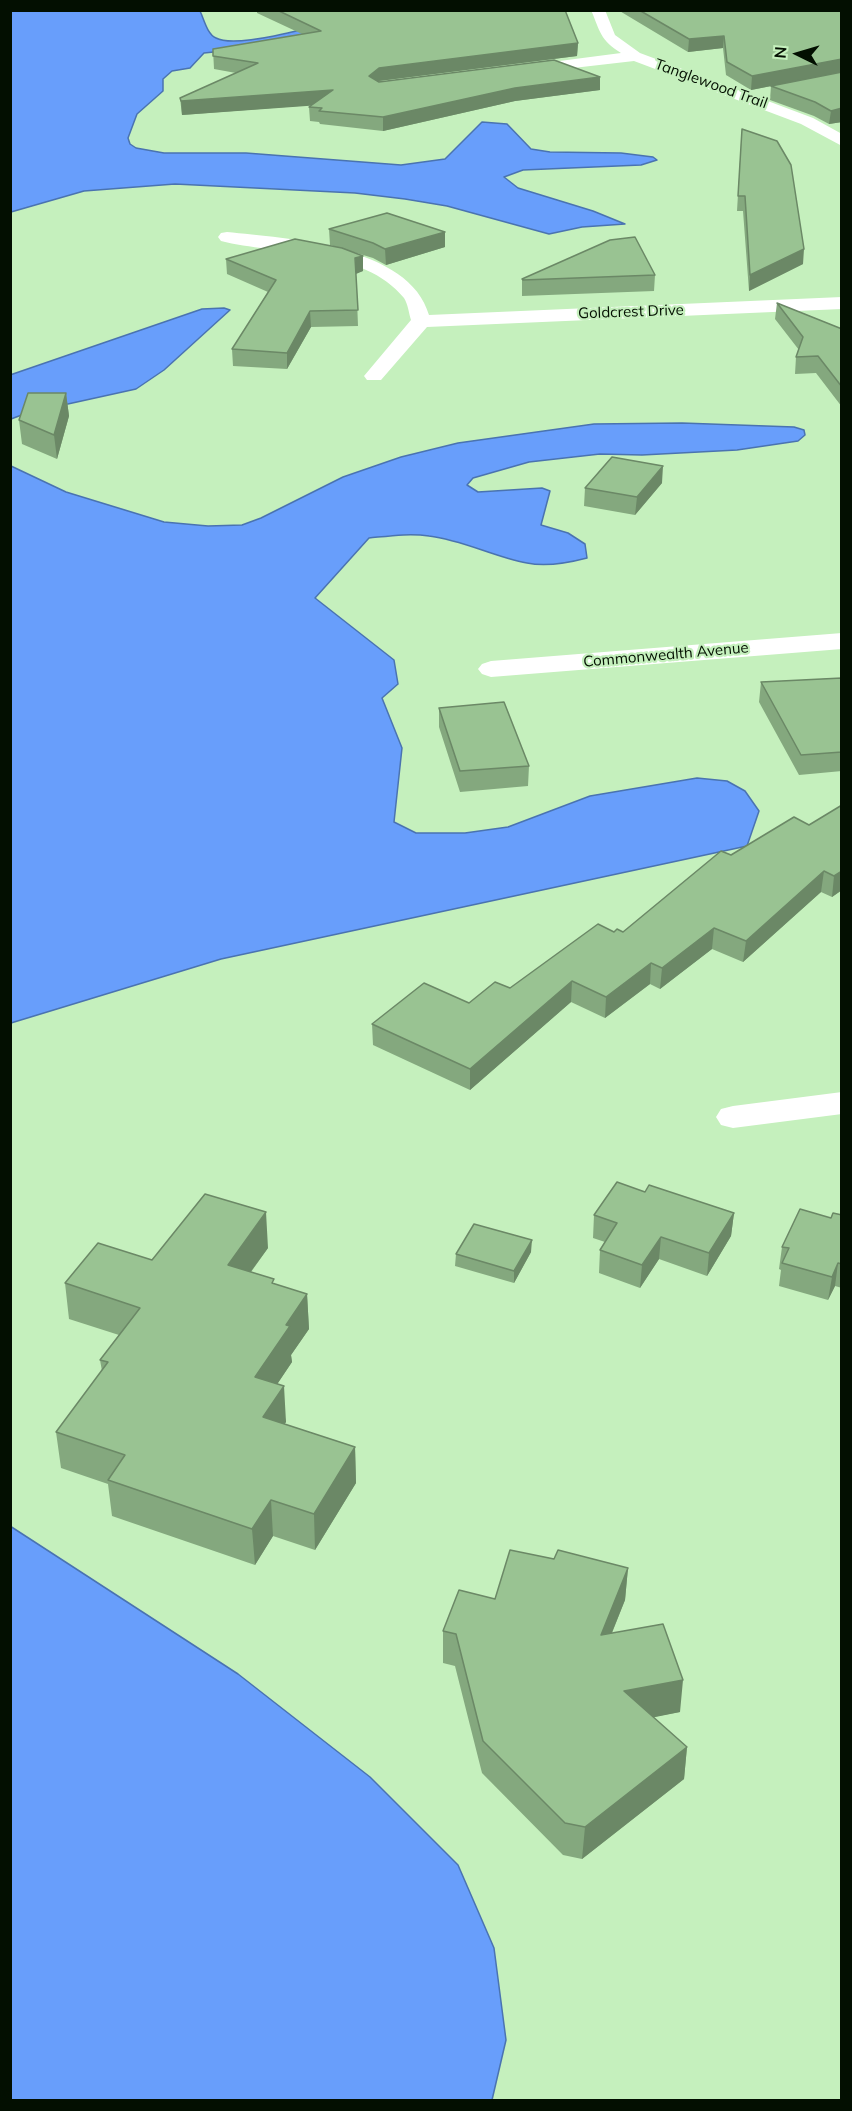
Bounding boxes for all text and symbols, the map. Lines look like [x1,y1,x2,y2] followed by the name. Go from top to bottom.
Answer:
[768,24,828,84] north arrow
[770,46,791,59] text: N
[652,55,770,113] street label: Tanglewood Trail
[578,301,684,323] street label: Goldcrest Drive
[583,639,749,671] street label: Commonwealth Avenue

